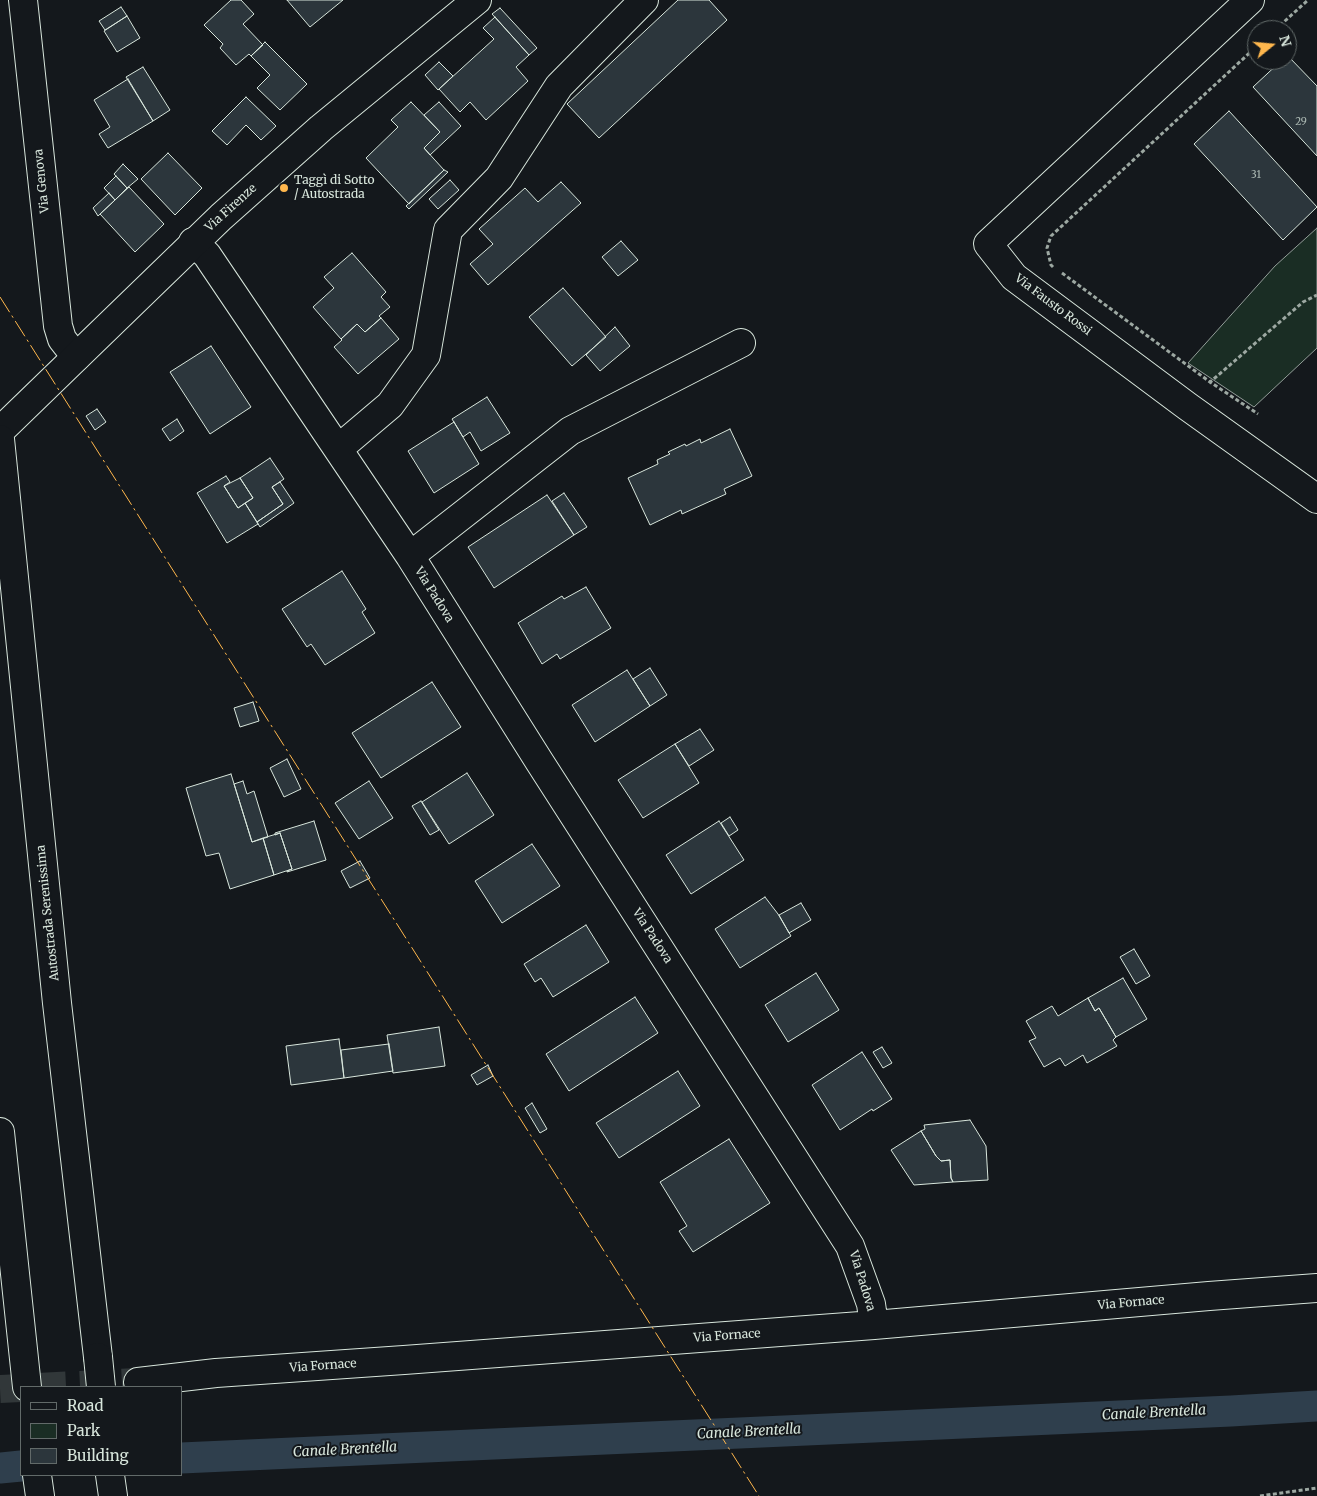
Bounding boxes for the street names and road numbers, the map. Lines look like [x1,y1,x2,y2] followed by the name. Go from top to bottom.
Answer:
[31,148,53,214] street label: Via Genova
[202,181,260,235] street label: Via Firenze
[1012,271,1094,339] street label: Via Fausto Rossi
[411,565,457,625] street label: Via Padova
[34,844,62,982] street label: Autostrada Serenissima
[629,906,675,966] street label: Via Padova
[846,1249,878,1313] street label: Via Padova
[1097,1293,1165,1313] street label: Via Fornace
[693,1326,761,1346] street label: Via Fornace
[289,1356,357,1376] street label: Via Fornace

